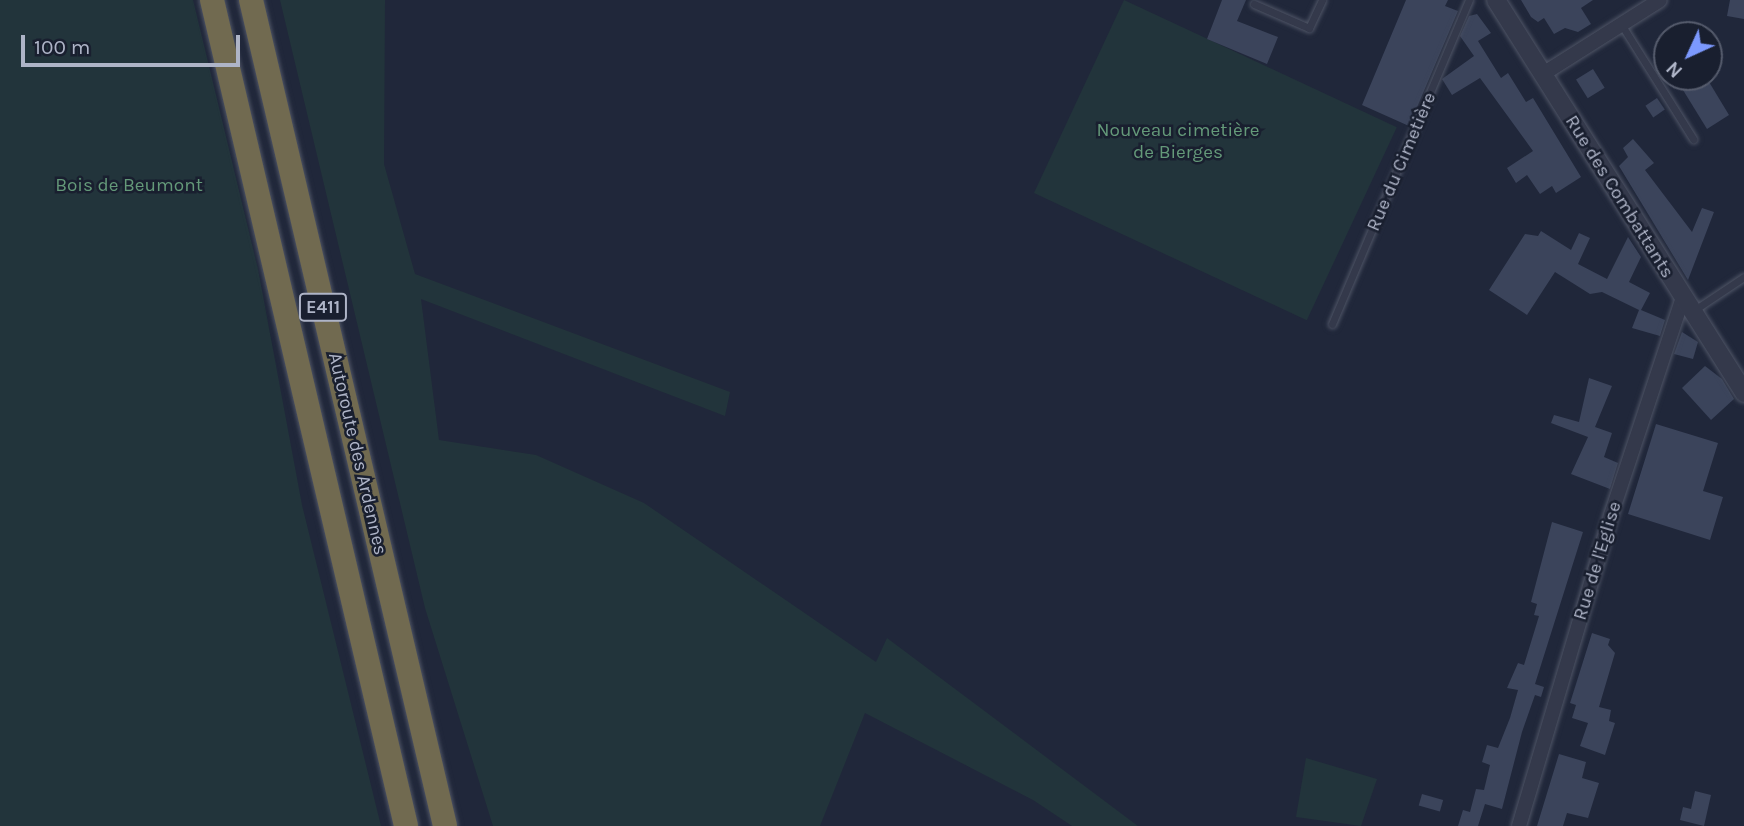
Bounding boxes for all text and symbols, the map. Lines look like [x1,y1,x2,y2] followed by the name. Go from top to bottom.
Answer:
[24,21,243,65] scale bar
[1653,21,1723,91] north arrow
[34,35,91,59] text: 100 m
[1662,57,1687,82] text: N
[1362,89,1442,235] street label: Rue du Cimetière
[1560,111,1678,283] street label: Rue des Combattants
[1097,120,1259,164] park label: Nouveau cimetière de Bierges
[55,175,203,197] park label: Bois de Beumont
[298,292,348,321] road number: E411
[323,351,391,557] street label: Autoroute des Ardennes
[1569,499,1627,623] street label: Rue de l'Eglise

